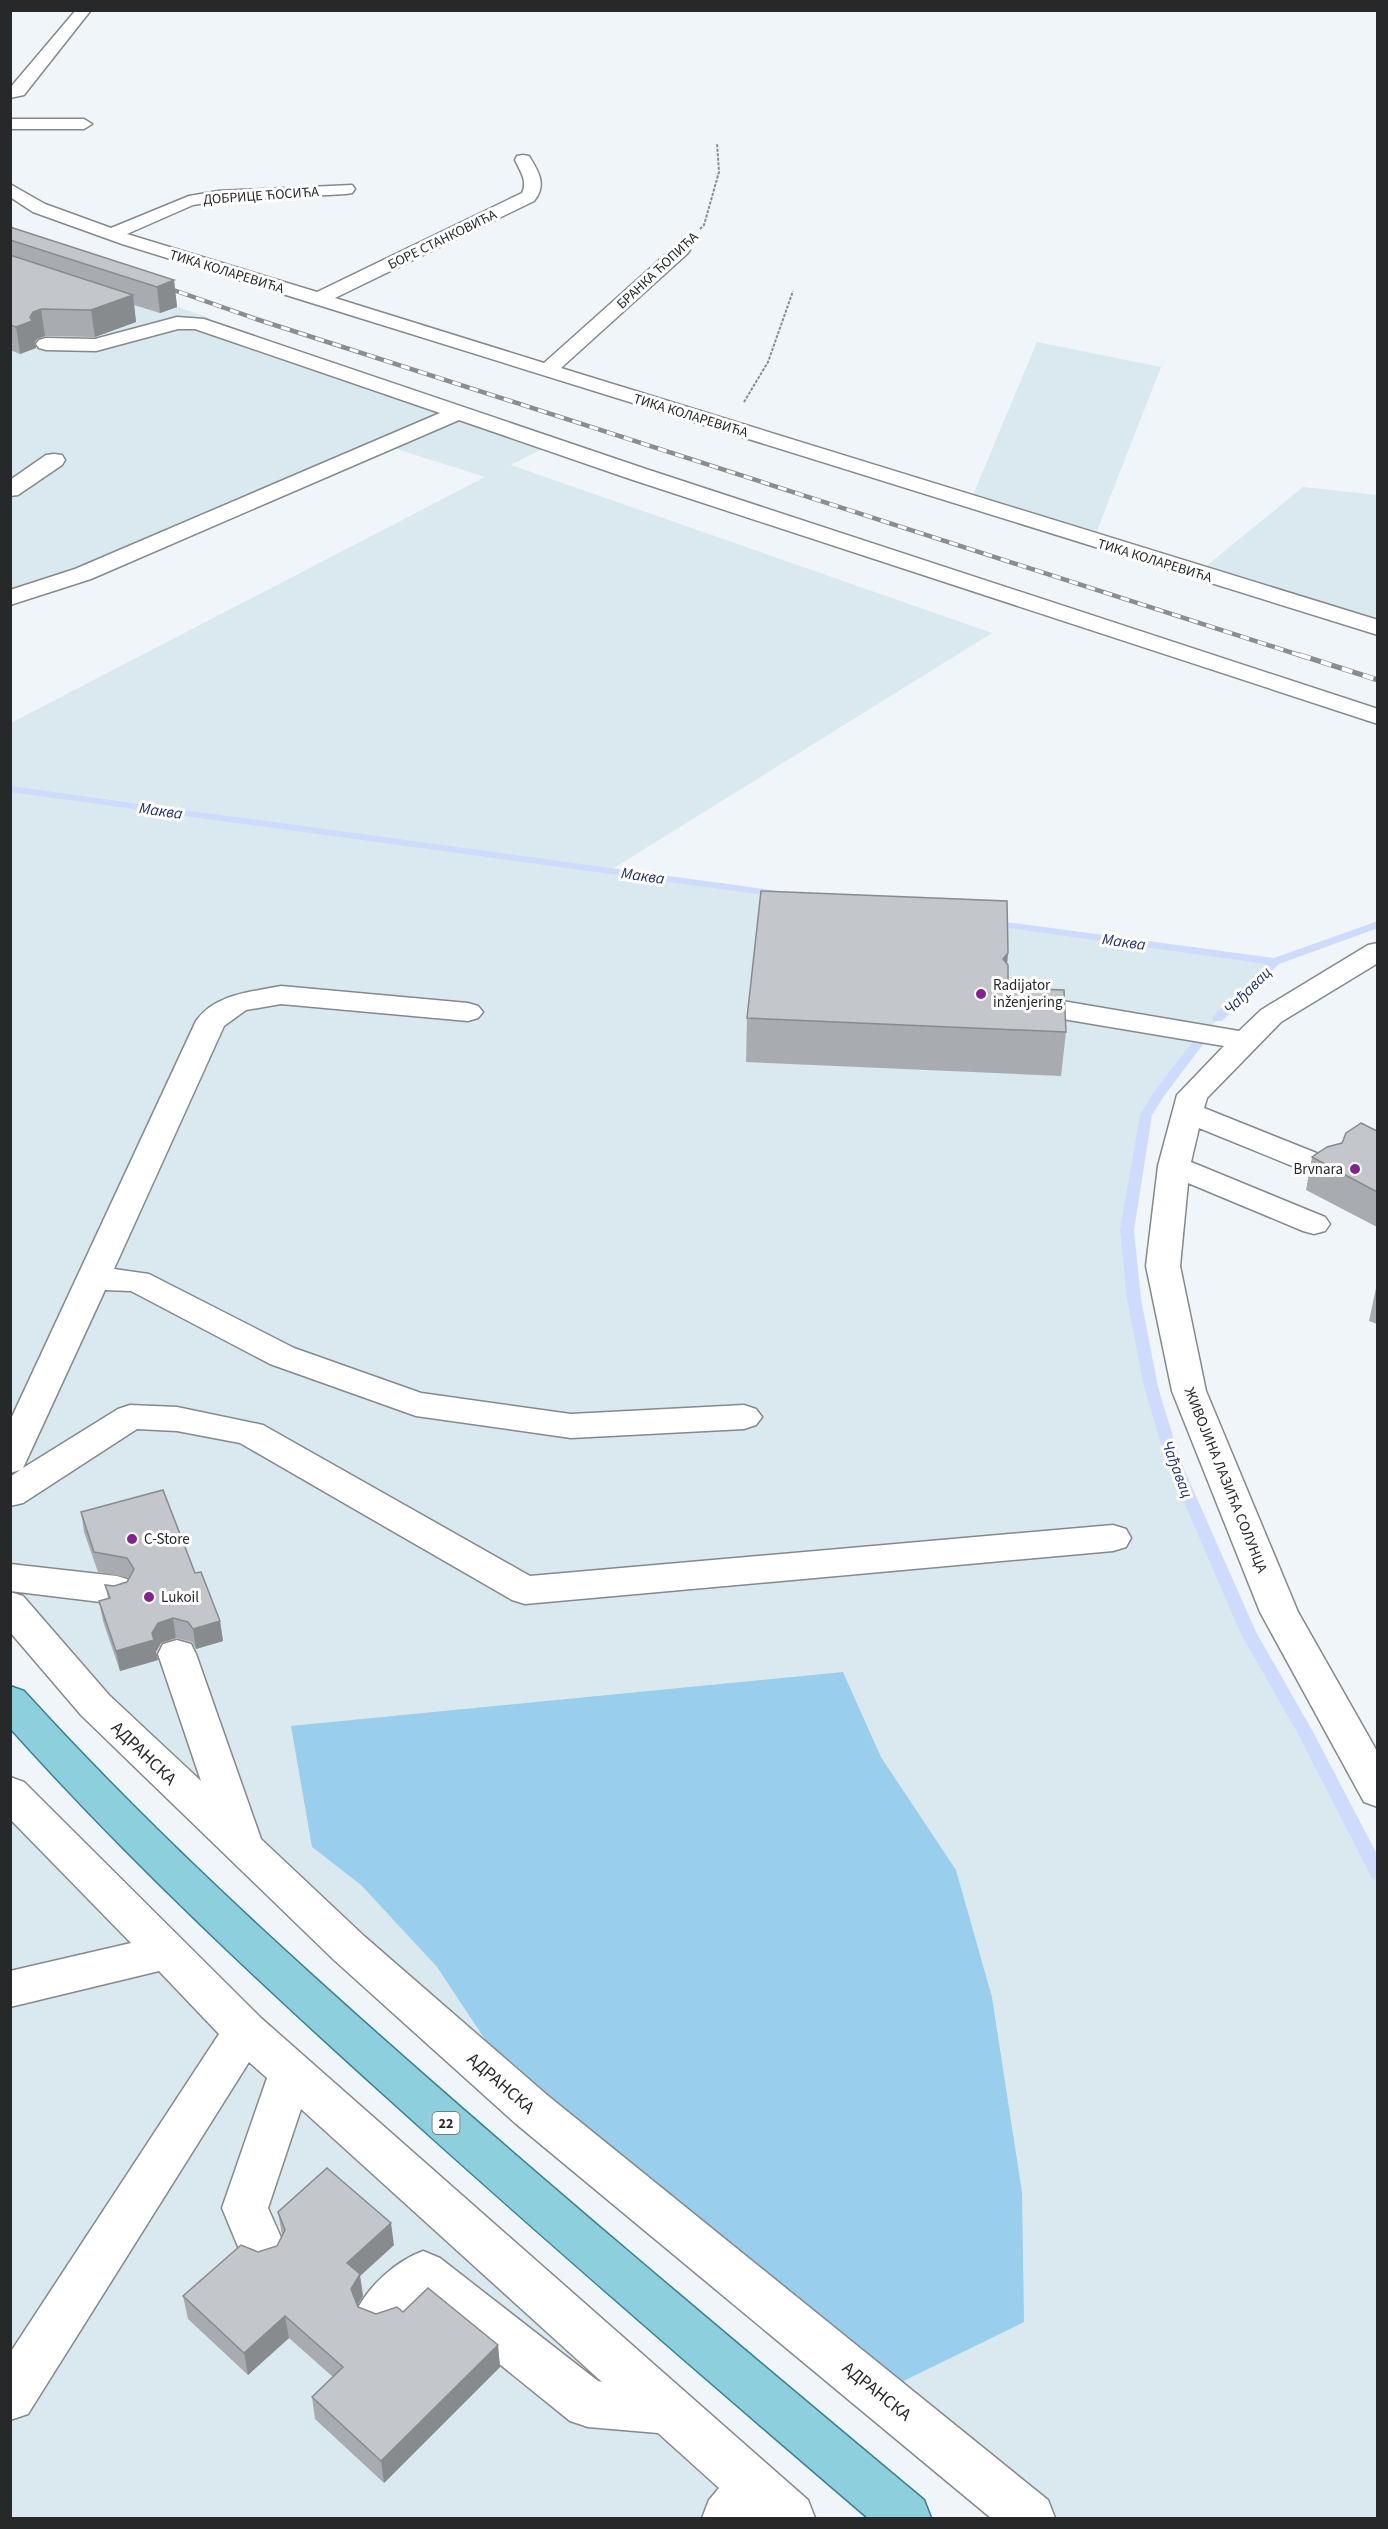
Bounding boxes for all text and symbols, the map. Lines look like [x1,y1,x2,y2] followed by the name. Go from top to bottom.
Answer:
[203,182,320,210] street label: ДОБРИЦЕ ЋОСИЋА
[385,205,501,275] street label: БОРЕ СТАНКОВИЋА
[612,227,703,314] street label: БРАНКА ЋОПИЋА
[167,245,287,299] street label: ТИКА КОЛАРЕВИЋА
[631,389,751,443] street label: ТИКА КОЛАРЕВИЋА
[1095,534,1215,588] street label: ТИКА КОЛАРЕВИЋА
[138,797,184,825] water label: Маква
[620,862,666,890] water label: Маква
[1101,928,1147,956] water label: Маква
[1219,962,1277,1020] water label: Чађавац
[993,975,1063,1013] place label: Radijator inženjering
[974,987,988,1001] marker: Radijator inženjering
[1293,1159,1343,1180] place label: Brvnara
[1348,1162,1362,1176] marker: Brvnara
[1179,1384,1273,1577] street label: ЖИВОЈИНА ЛАЗИЋА СОЛУНЦА
[1156,1438,1198,1501] water label: Чађавац
[144,1529,190,1550] place label: C-Store
[125,1532,139,1546] marker: C-Store
[161,1587,199,1608] place label: Lukoil
[142,1590,156,1604] marker: Lukoil
[105,1716,182,1791] street label: АДРАНСКА
[461,2047,540,2120] street label: АДРАНСКА
[432,2112,460,2134] road number: 22
[837,2356,917,2427] street label: АДРАНСКА

